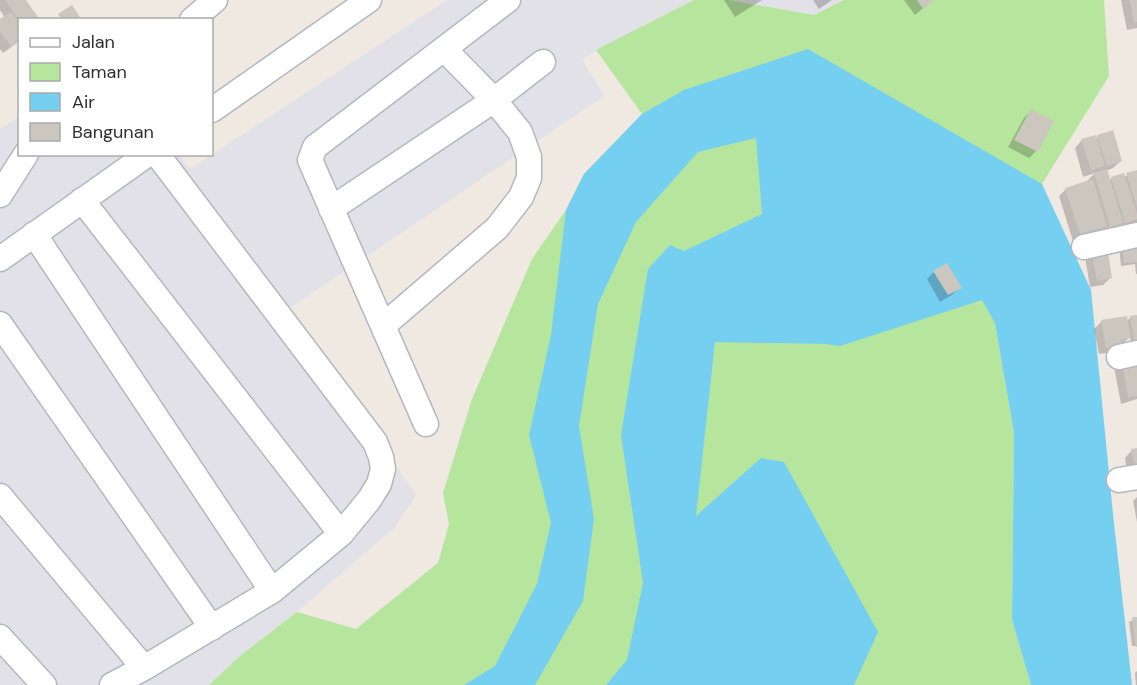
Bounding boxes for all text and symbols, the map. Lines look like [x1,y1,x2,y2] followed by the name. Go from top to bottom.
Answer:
[18,18,213,156] legend
[72,30,115,54] text: Jalan
[72,60,127,84] text: Taman
[72,90,95,114] text: Air
[72,120,154,144] text: Bangunan

